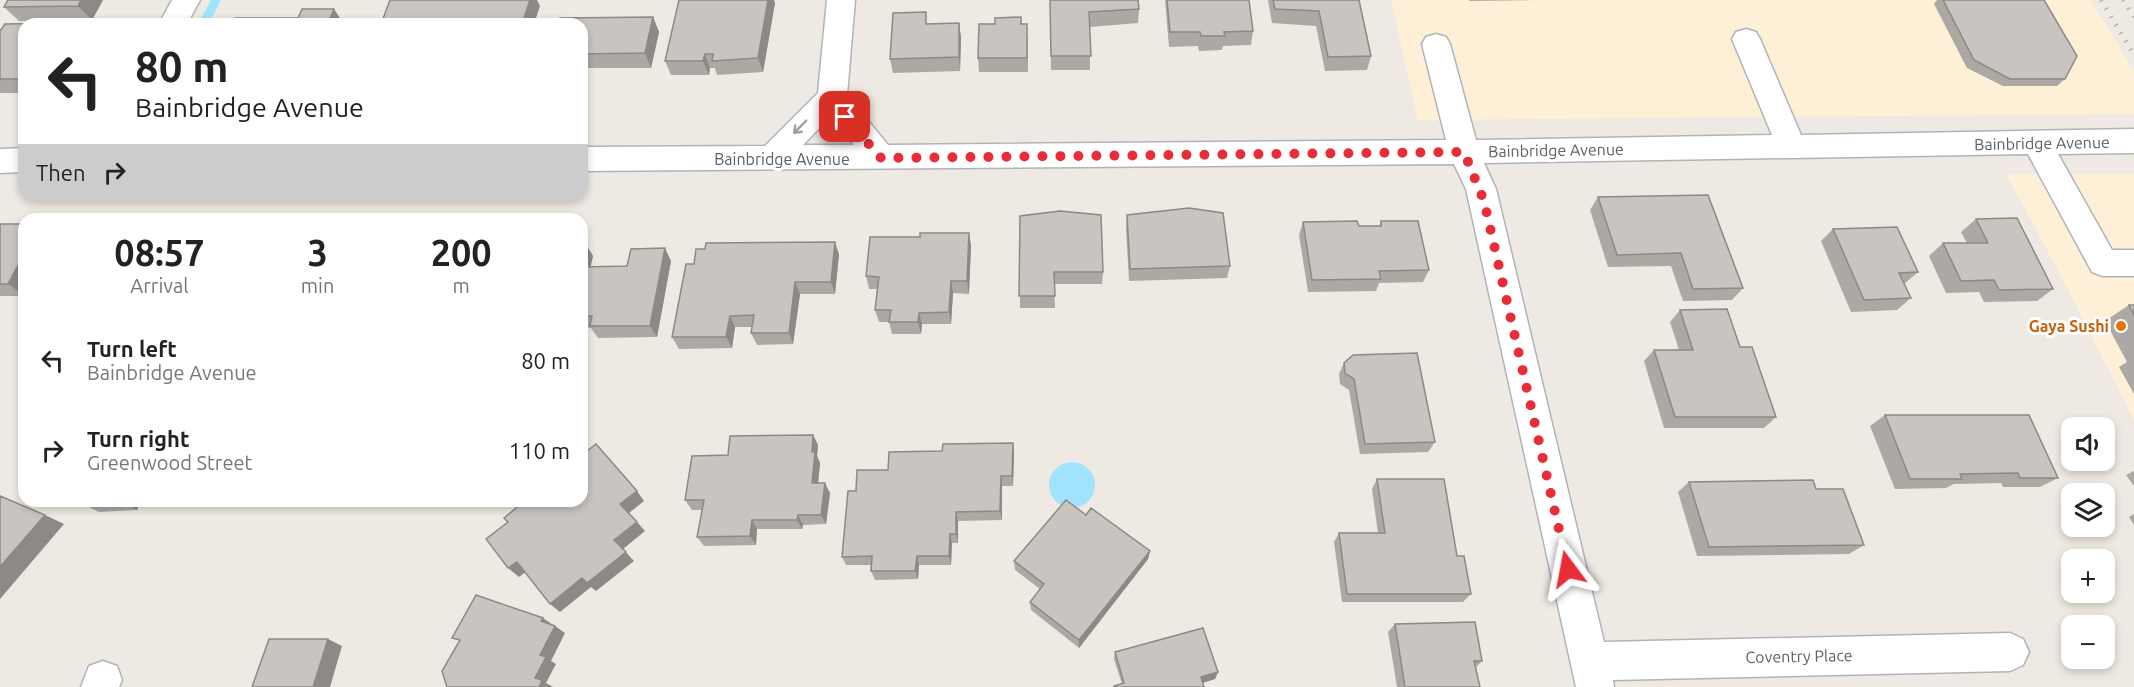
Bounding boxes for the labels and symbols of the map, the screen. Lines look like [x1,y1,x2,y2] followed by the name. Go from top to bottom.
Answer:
[819,91,870,142] pin
[793,120,808,135] one-way arrow
[1974,133,2110,153] street label: Bainbridge Avenue
[1488,140,1624,160] street label: Bainbridge Avenue
[714,150,850,168] street label: Bainbridge Avenue
[2029,317,2109,335] place label: Gaya Sushi
[2114,319,2128,333] marker: Gaya Sushi
[1536,537,1600,601] position arrow
[1745,646,1853,666] street label: Coventry Place

